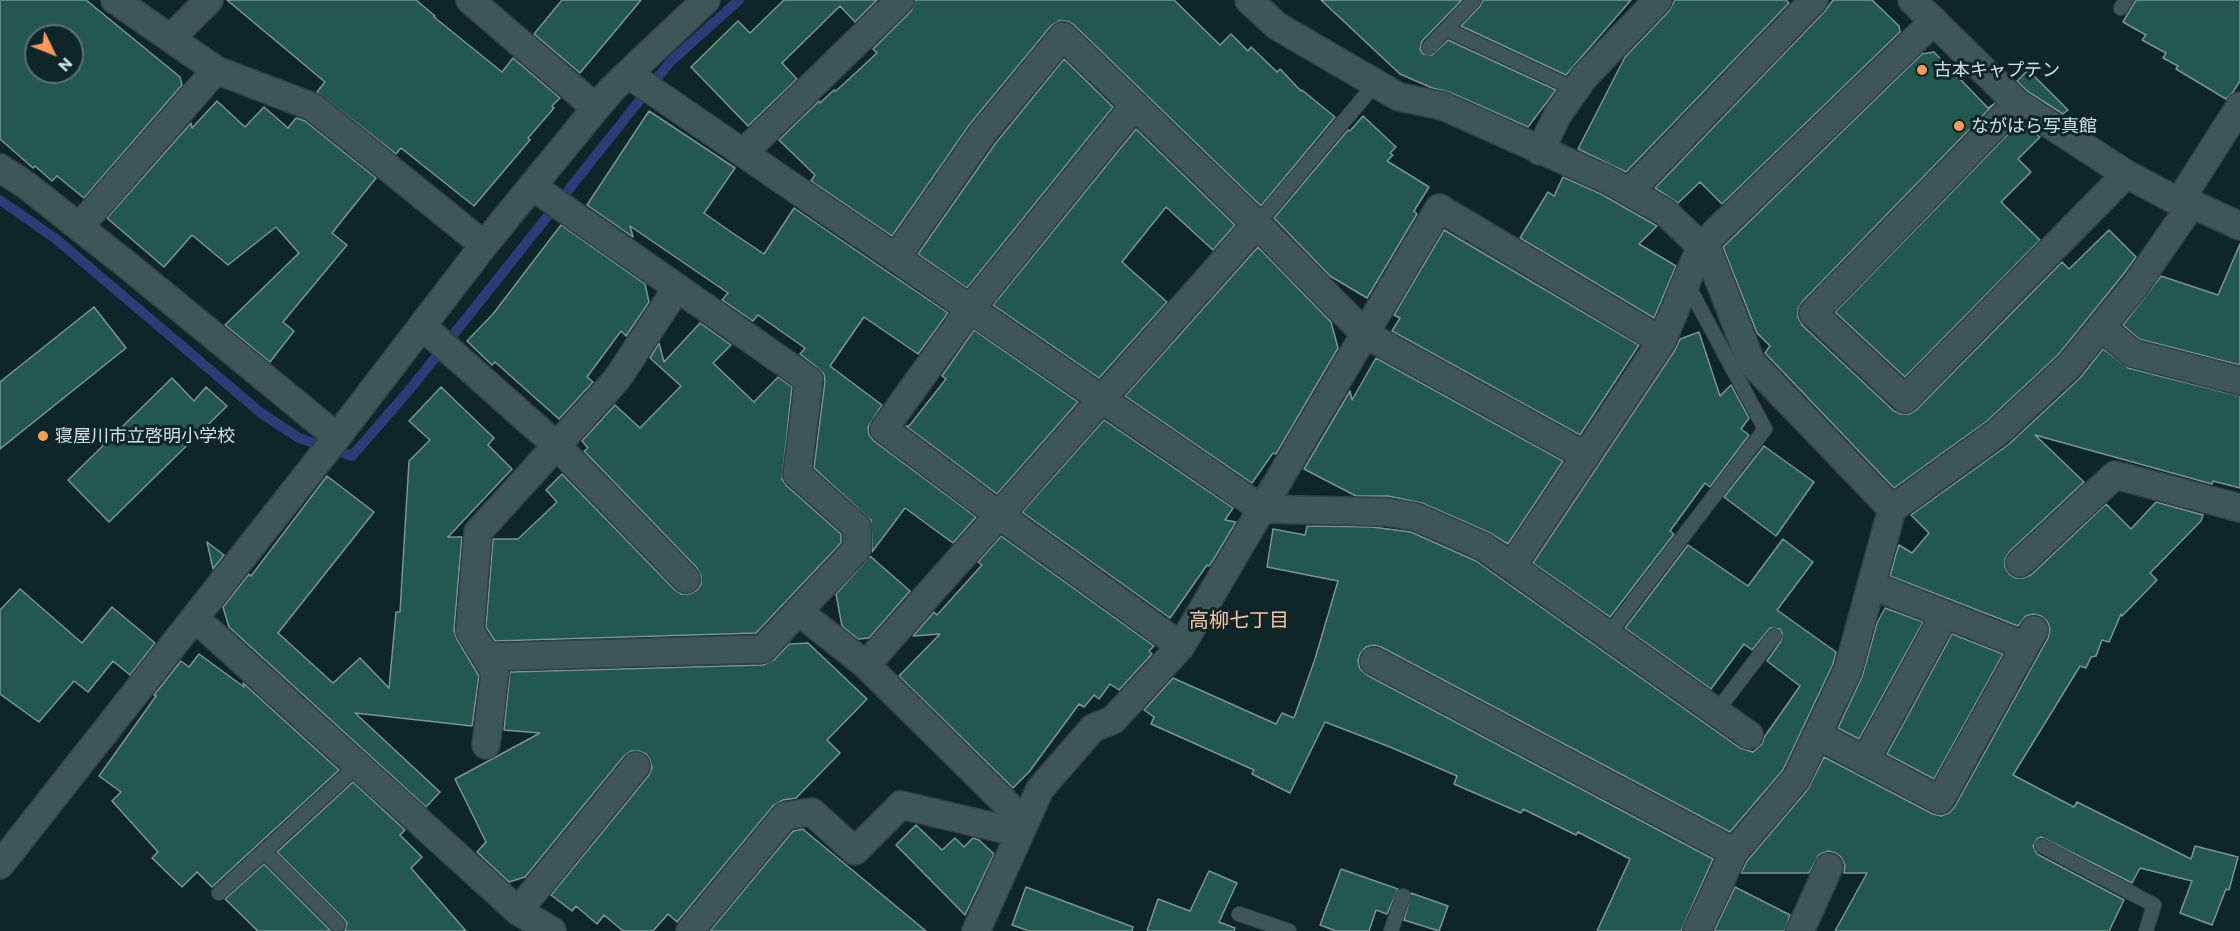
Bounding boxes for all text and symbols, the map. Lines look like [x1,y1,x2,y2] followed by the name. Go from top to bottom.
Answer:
[24,24,84,84] north arrow
[55,54,77,76] text: N
[1934,59,2060,81] place label: 古本キャプテン
[1915,63,1929,77] marker: 古本キャプテン
[1971,115,2097,137] place label: ながはら写真館
[1952,119,1966,133] marker: ながはら写真館
[55,425,235,447] place label: 寝屋川市立啓明小学校
[36,429,50,443] marker: 寝屋川市立啓明小学校
[1189,608,1289,632] district label: 高柳七丁目

